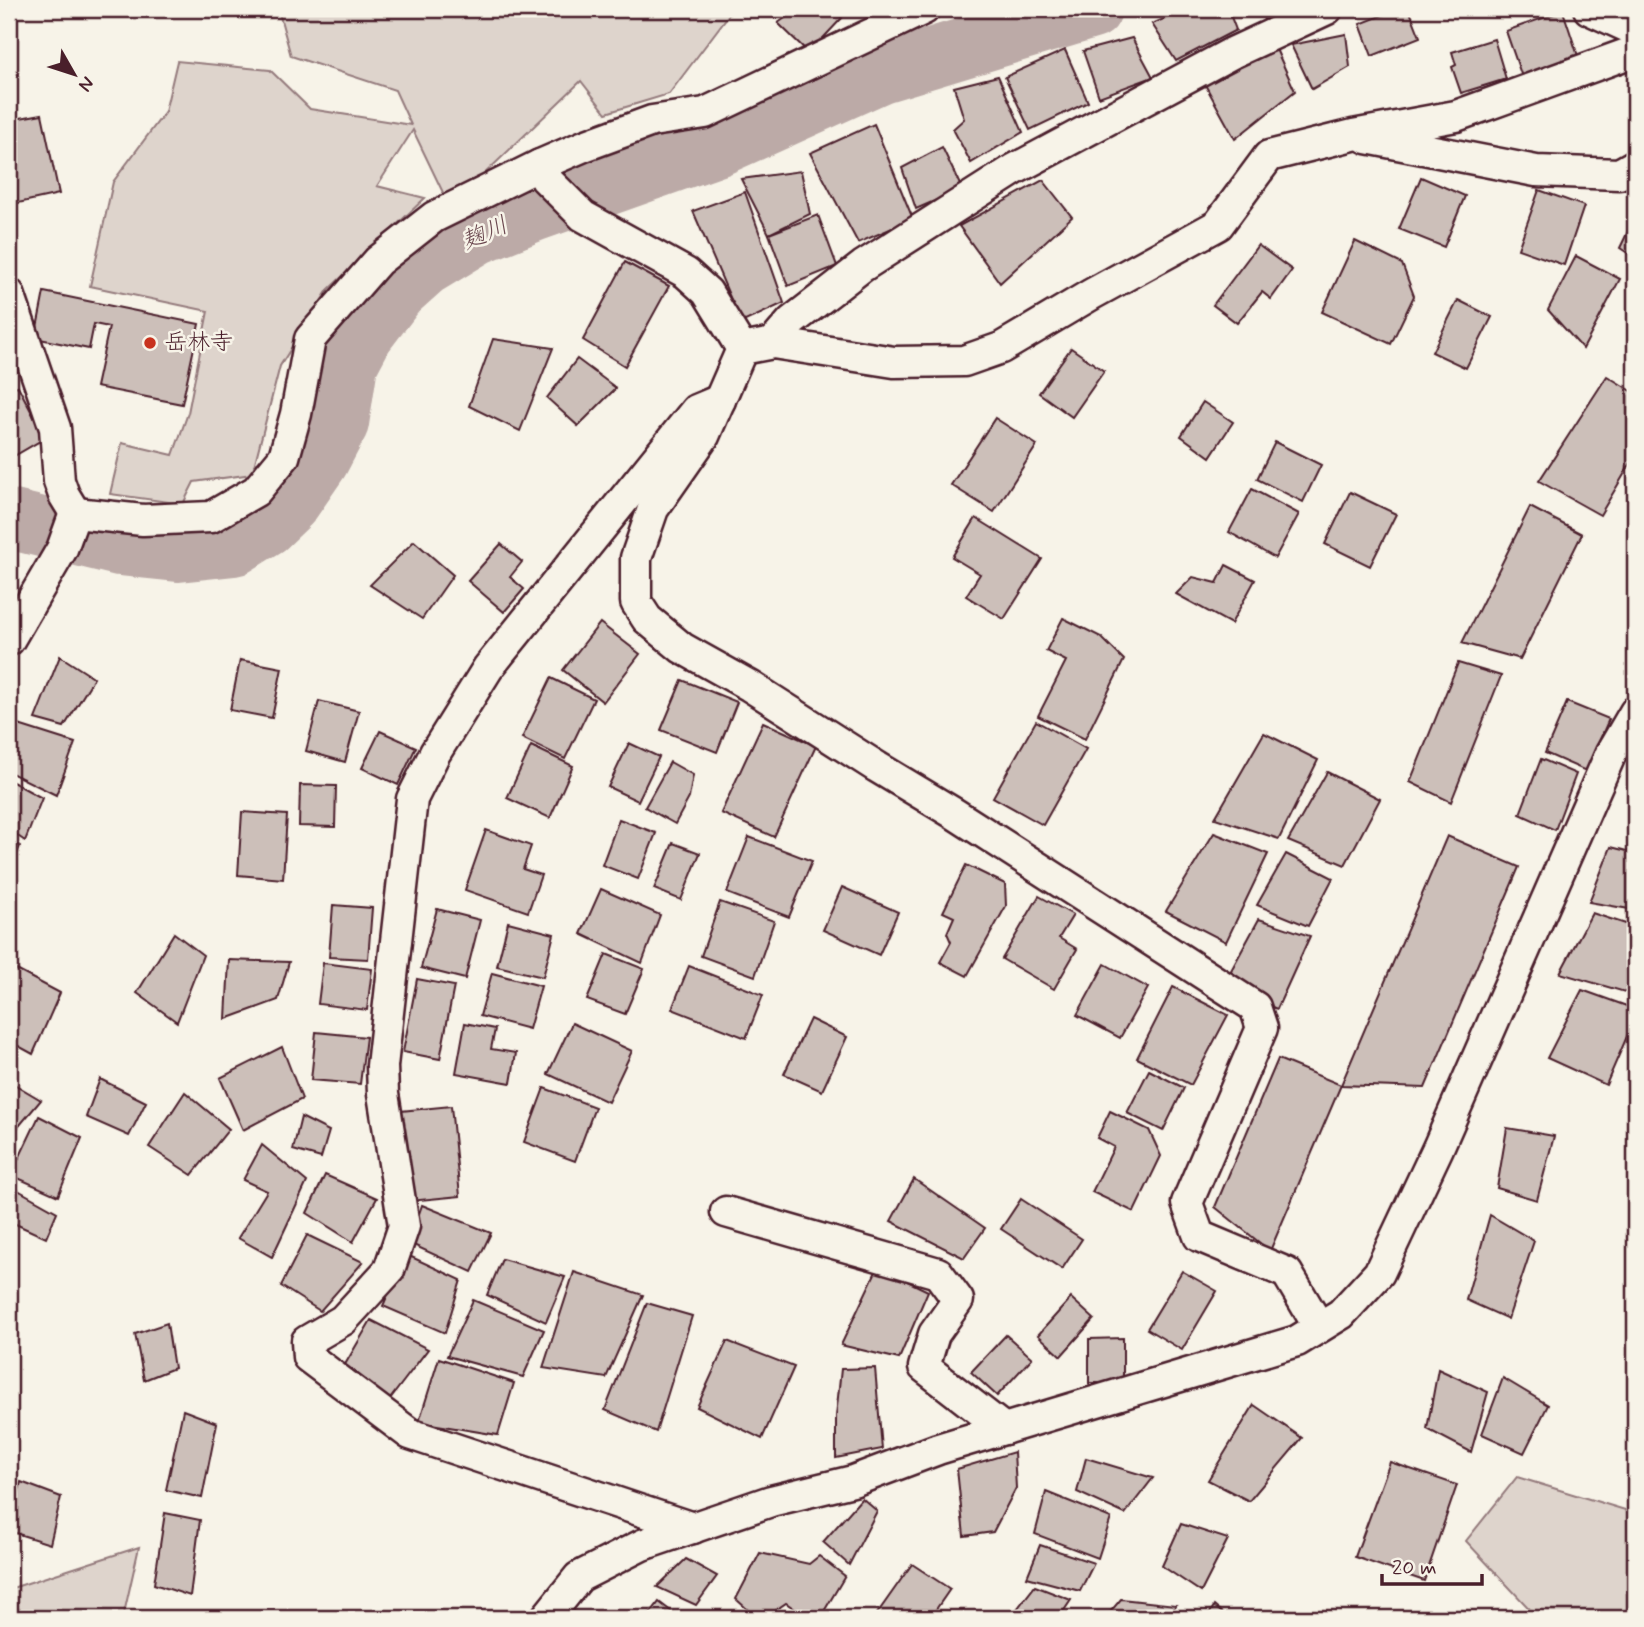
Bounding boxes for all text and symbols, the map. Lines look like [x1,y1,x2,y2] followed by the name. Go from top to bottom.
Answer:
[38,38,108,108] north arrow
[72,71,100,97] text: N
[457,210,513,258] water label: 麹川
[164,328,233,358] place label: 岳林寺
[142,335,158,351] marker: 岳林寺
[1382,1543,1481,1587] scale bar
[1392,1554,1437,1582] text: 20 m

